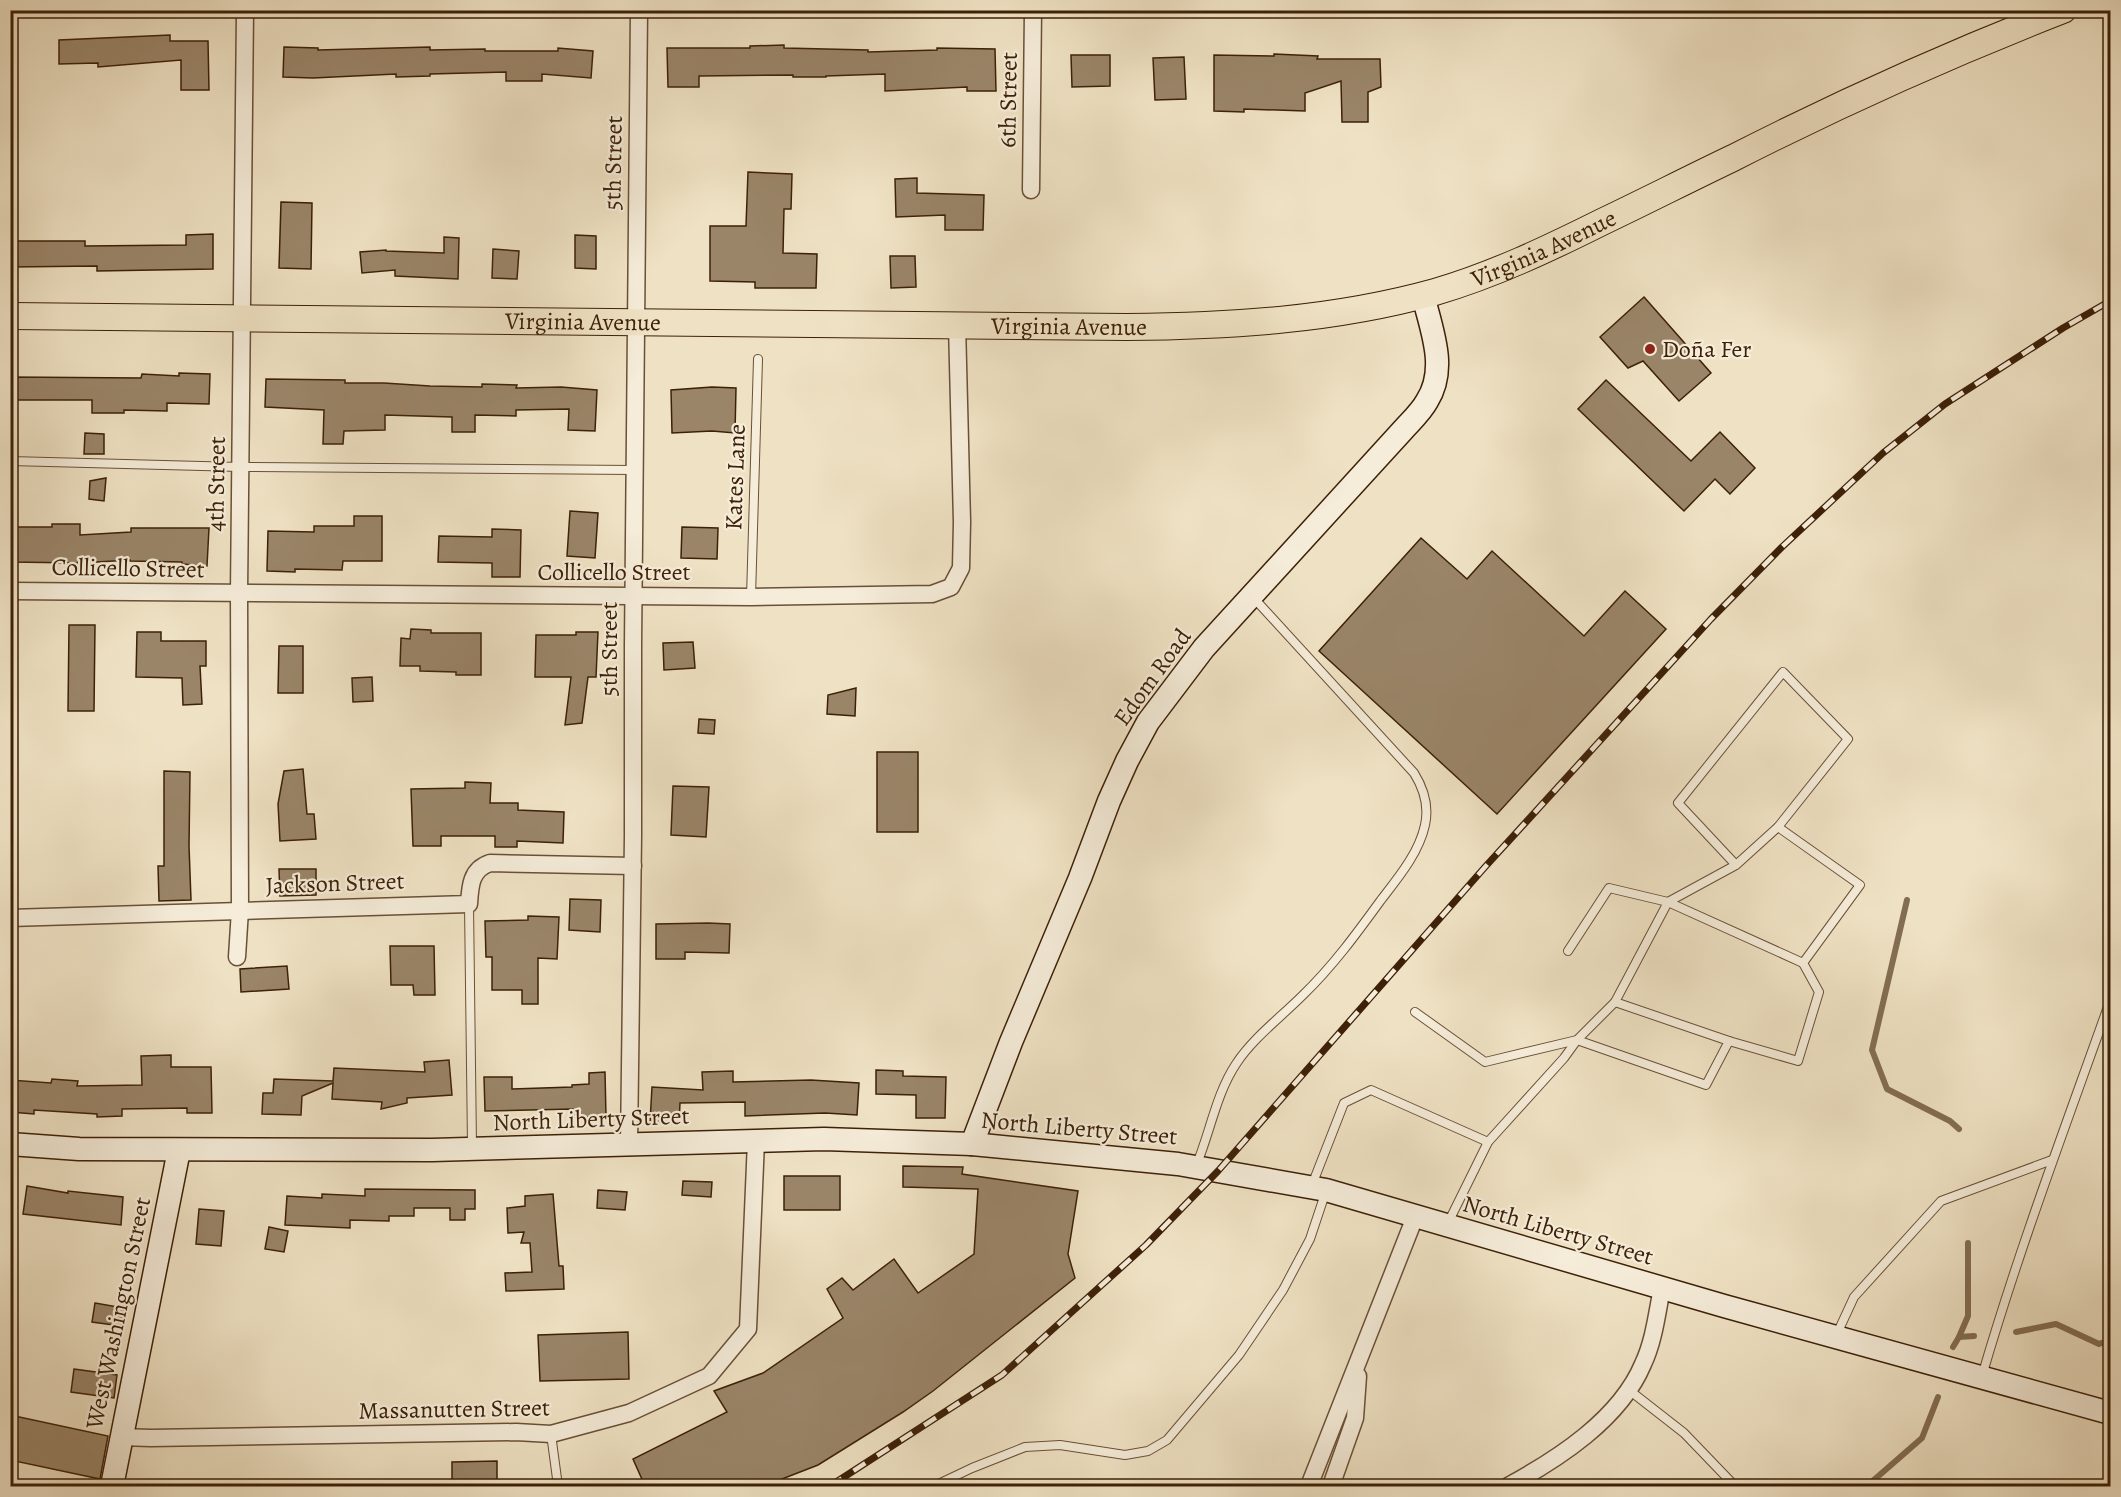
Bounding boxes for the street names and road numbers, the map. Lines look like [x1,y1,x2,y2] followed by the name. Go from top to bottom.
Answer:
[991,52,1025,148] street label: 6th Street
[596,115,630,211] street label: 5th Street
[1466,202,1621,295] street label: Virginia Avenue
[504,305,661,338] street label: Virginia Avenue
[990,310,1147,343] street label: Virginia Avenue
[717,423,753,531] street label: Kates Lane
[199,436,233,532] street label: 4th Street
[51,551,205,585] street label: Collicello Street
[538,556,691,588] street label: Collicello Street
[593,602,625,696] street label: 5th Street
[1106,622,1198,732] street label: Edom Road
[265,865,405,901] street label: Jackson Street
[492,1100,690,1138] street label: North Liberty Street
[980,1103,1179,1153] street label: North Liberty Street
[1459,1187,1657,1273] street label: North Liberty Street
[78,1194,158,1433] street label: West Washington Street
[358,1391,550,1427] street label: Massanutten Street

